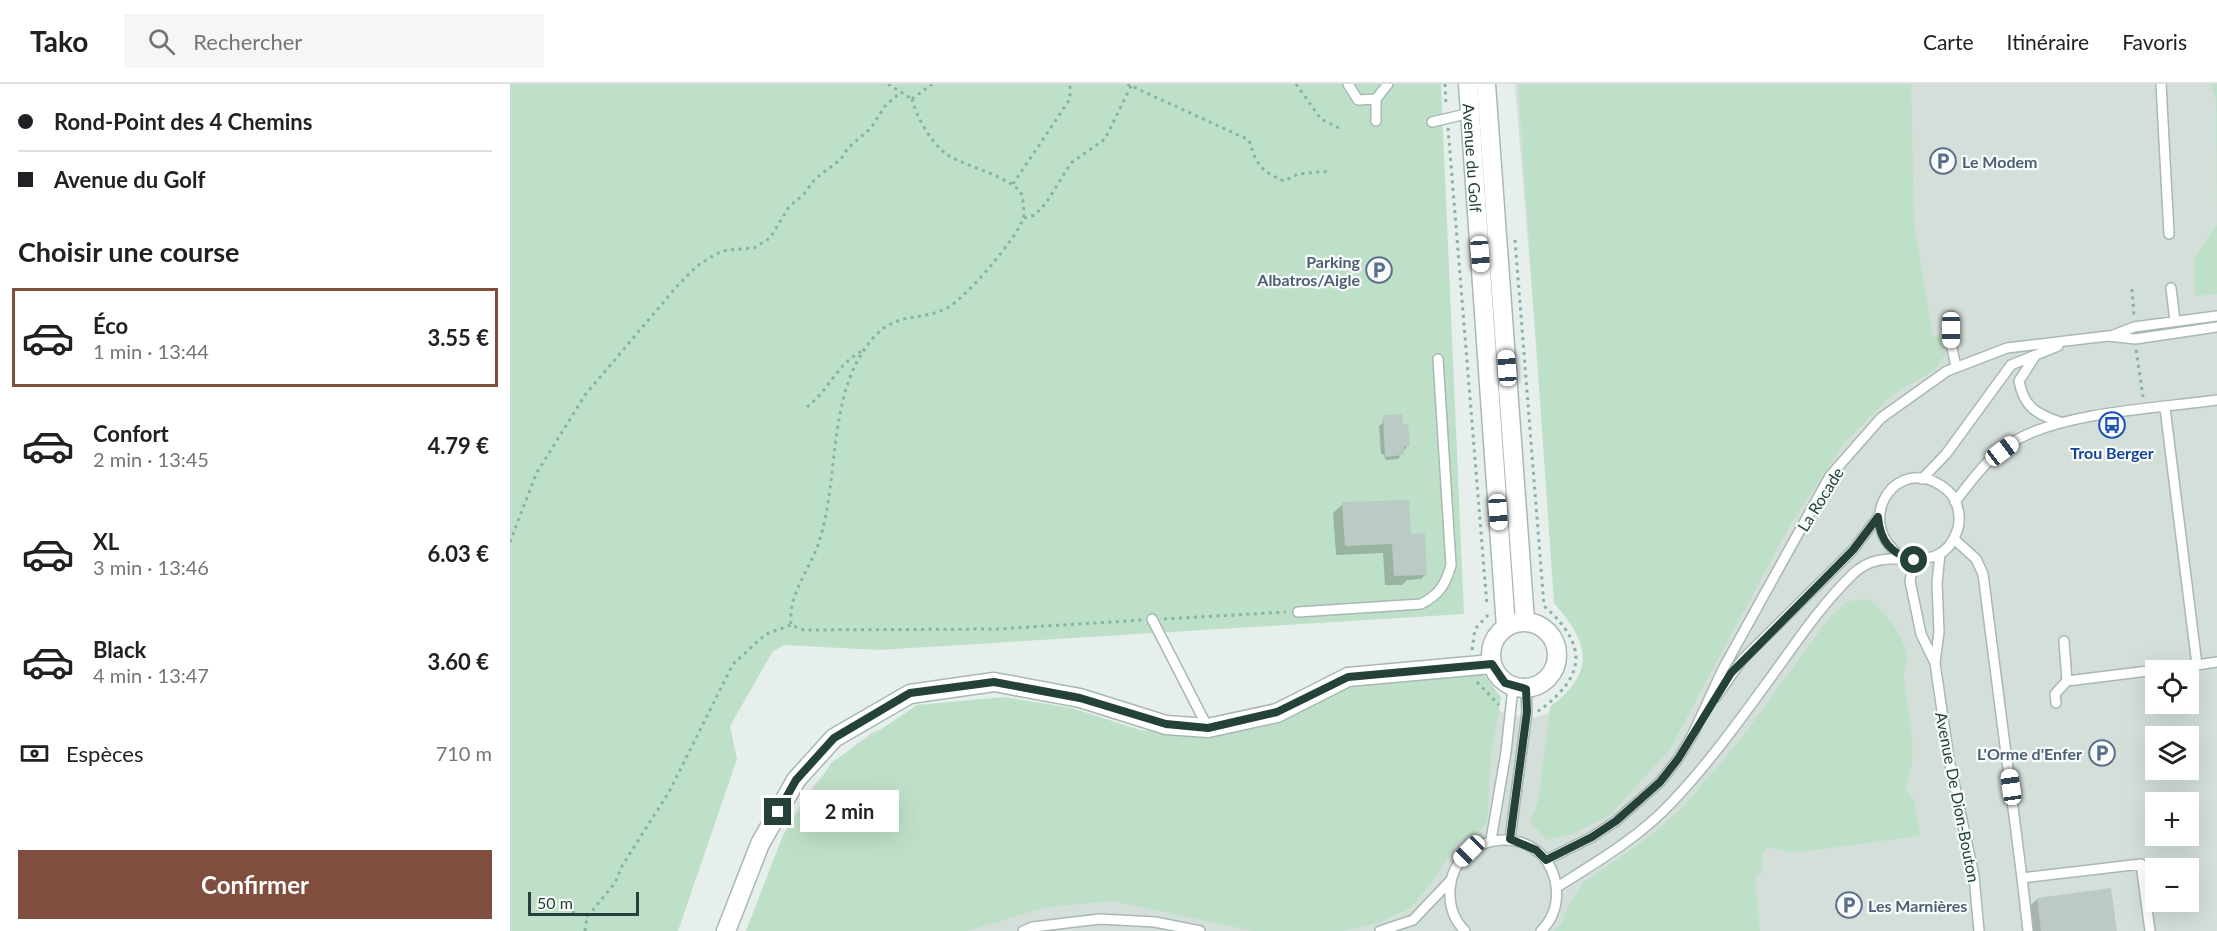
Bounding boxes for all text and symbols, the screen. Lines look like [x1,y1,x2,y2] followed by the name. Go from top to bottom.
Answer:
[124,14,544,68] search box
[30,24,88,58] text: Tako
[145,25,178,58] icon: search
[193,28,302,55] text: Rechercher
[1923,29,1974,54] text: Carte
[2007,29,2089,54] text: Itinéraire
[2122,29,2187,54] text: Favoris
[1460,103,1486,213] street label: Avenue du Golf
[54,108,312,135] text: Rond-Point des 4 Chemins
[1928,146,1958,176] parking icon: Le Modem
[1962,152,2037,171] place label: Le Modem
[54,166,205,193] text: Avenue du Golf
[18,235,240,268] text: Choisir une course
[1470,235,1490,273] car
[1256,252,1361,289] place label: Parking Albatros/Aigle
[1364,255,1394,285] parking icon: Parking Albatros/Aigle
[21,311,75,365] icon: car
[93,312,128,339] text: Éco
[1942,312,1960,348] car
[427,324,489,351] text: 3.55 €
[93,339,209,363] text: 1 min · 13:44
[1497,349,1517,387] car
[2097,410,2127,440] bus stop icon: Trou Berger
[21,419,75,473] icon: car
[93,420,169,447] text: Confort
[427,432,489,459] text: 4.79 €
[1982,433,2022,469] car
[2070,443,2154,462] place label: Trou Berger
[93,447,209,471] text: 2 min · 13:45
[1793,464,1847,534] street label: La Rocade
[1488,493,1508,531] car
[21,527,75,581] icon: car
[93,528,119,555] text: XL
[427,540,489,567] text: 6.03 €
[1900,546,1927,573] route start
[93,555,209,579] text: 3 min · 13:46
[21,635,75,689] icon: car
[93,636,146,663] text: Black
[427,648,489,675] text: 3.60 €
[2145,660,2199,912] map controls
[2145,660,2199,714] button: locate
[93,663,209,687] text: 4 min · 13:47
[1932,710,1984,884] street label: Avenue De Dion-Bouton
[2145,726,2199,780] button: layers
[18,737,51,770] icon: cash
[2087,738,2117,768] parking icon: L'Orme d'Enfer
[66,740,143,767] text: Espèces
[436,741,492,765] text: 710 m
[1977,744,2082,763] place label: L'Orme d'Enfer
[2000,768,2022,806] car
[799,791,898,833] callout: 2 min
[2145,792,2199,846] button: +
[764,798,791,825] route end
[825,799,874,823] text: 2 min
[1450,832,1488,870] car
[18,850,492,919] button: Confirmer
[2145,858,2199,912] button: −
[528,889,639,916] scale bar
[1834,890,1864,920] parking icon: Les Marnières
[537,893,573,912] text: 50 m
[1868,896,1967,915] place label: Les Marnières

